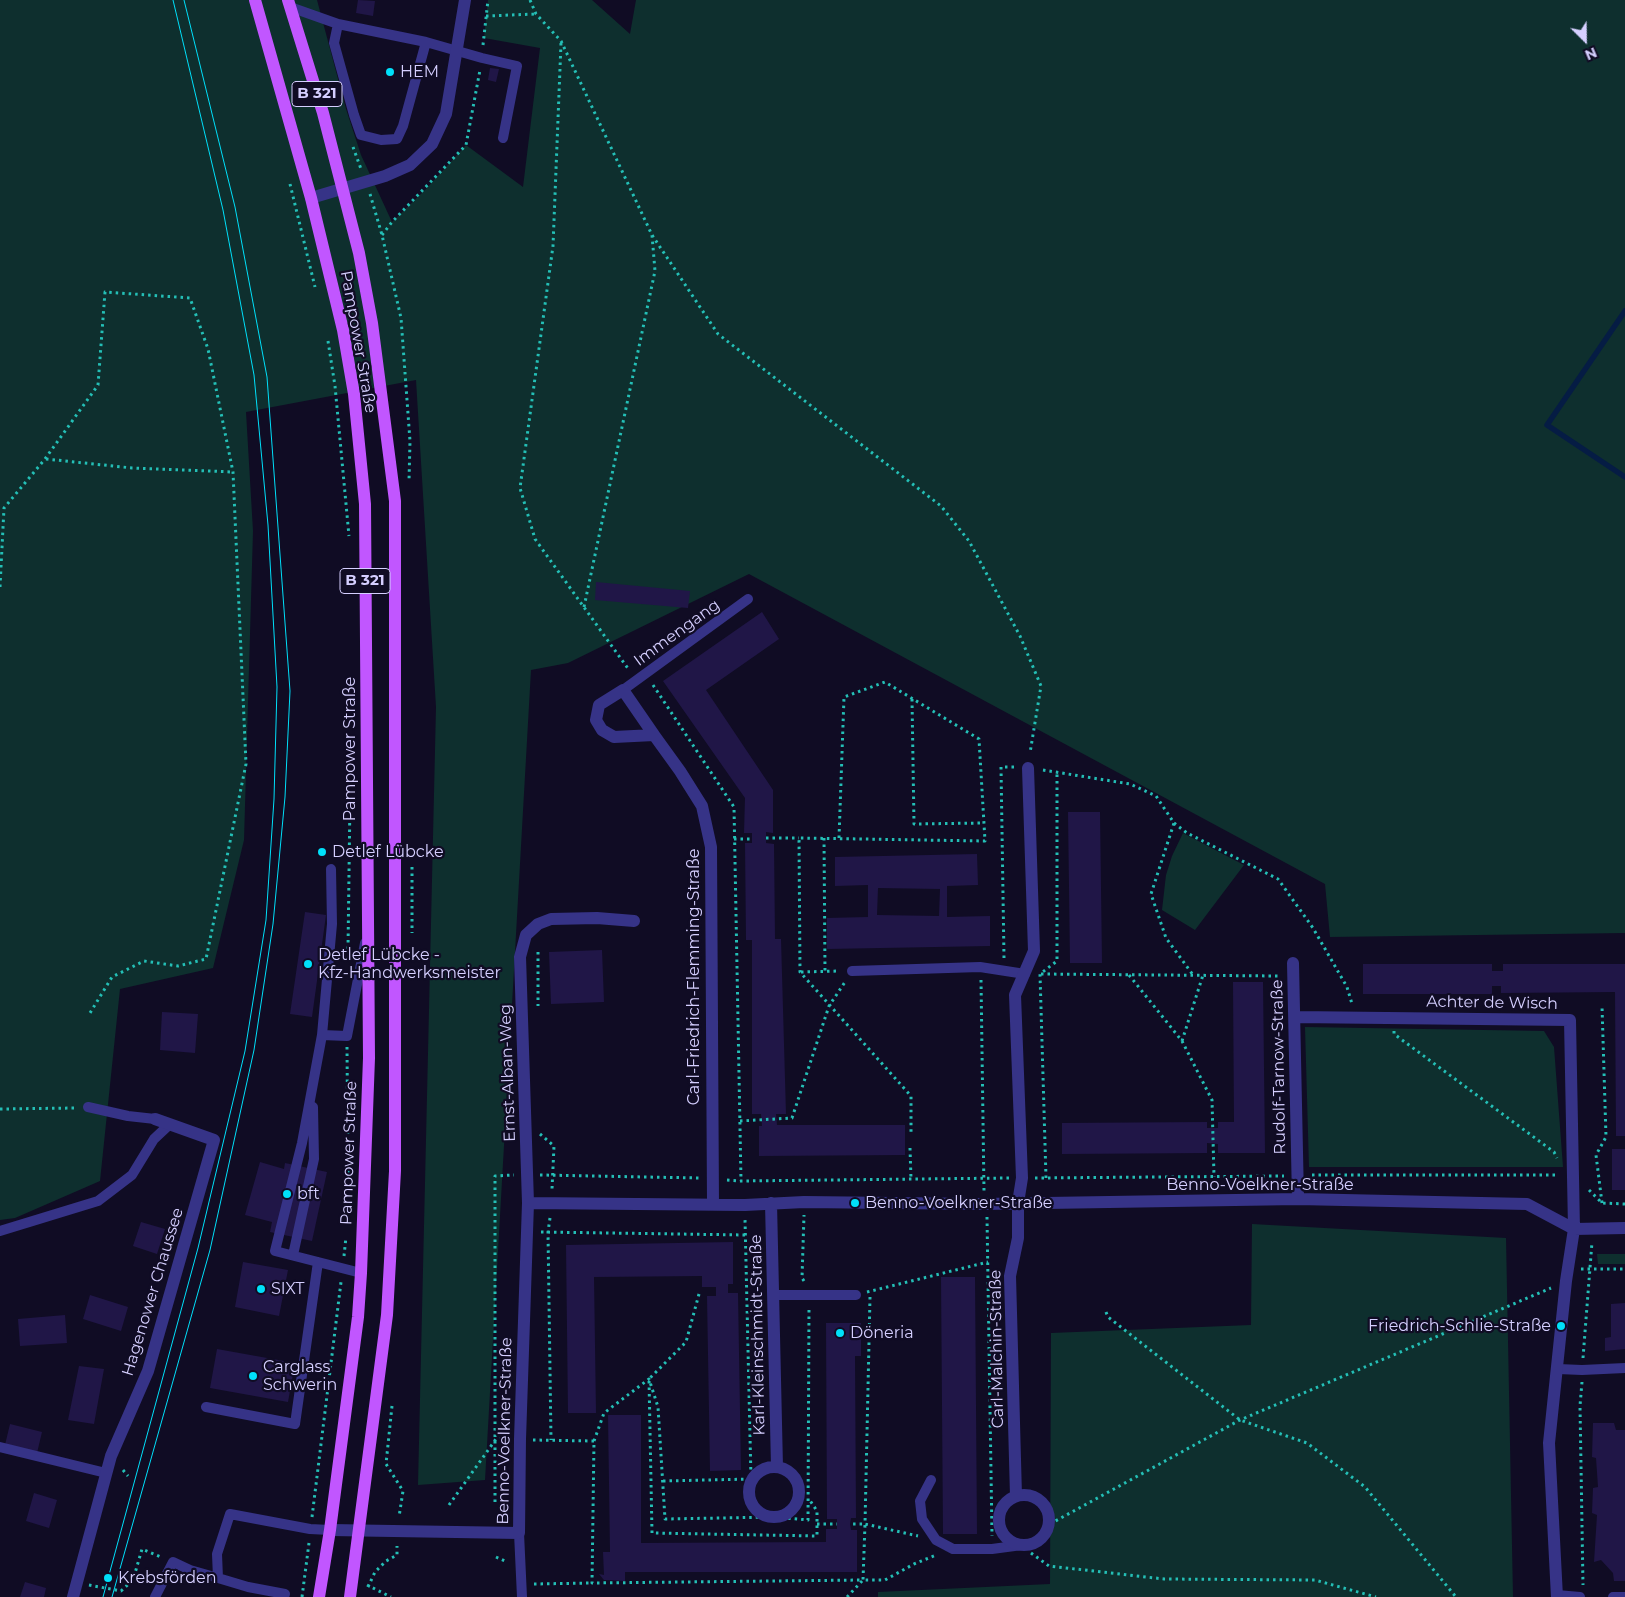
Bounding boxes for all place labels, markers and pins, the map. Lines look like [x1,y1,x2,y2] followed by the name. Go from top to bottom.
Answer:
[400,62,439,82] place label: HEM
[384,66,396,78] marker: HEM
[332,842,444,862] place label: Detlef Lübcke
[316,846,328,858] marker: Detlef Lübcke
[318,945,501,983] place label: Detlef Lübcke - Kfz-Handwerksmeister
[302,958,314,970] marker: Detlef Lübcke - Kfz-Handwerksmeister
[297,1184,320,1204] place label: bft
[281,1188,293,1200] marker: bft
[865,1193,1052,1213] place label: Benno-Voelkner-Straße
[849,1197,861,1209] marker: Benno-Voelkner-Straße
[271,1279,305,1299] place label: SIXT
[255,1283,267,1295] marker: SIXT
[1368,1316,1551,1336] place label: Friedrich-Schlie-Straße
[1555,1320,1567,1332] marker: Friedrich-Schlie-Straße
[850,1323,914,1343] place label: Döneria
[834,1327,846,1339] marker: Döneria
[263,1357,337,1395] place label: Carglass Schwerin
[247,1370,259,1382] marker: Carglass Schwerin
[118,1568,217,1588] place label: Krebsförden
[102,1572,114,1584] marker: Krebsförden

